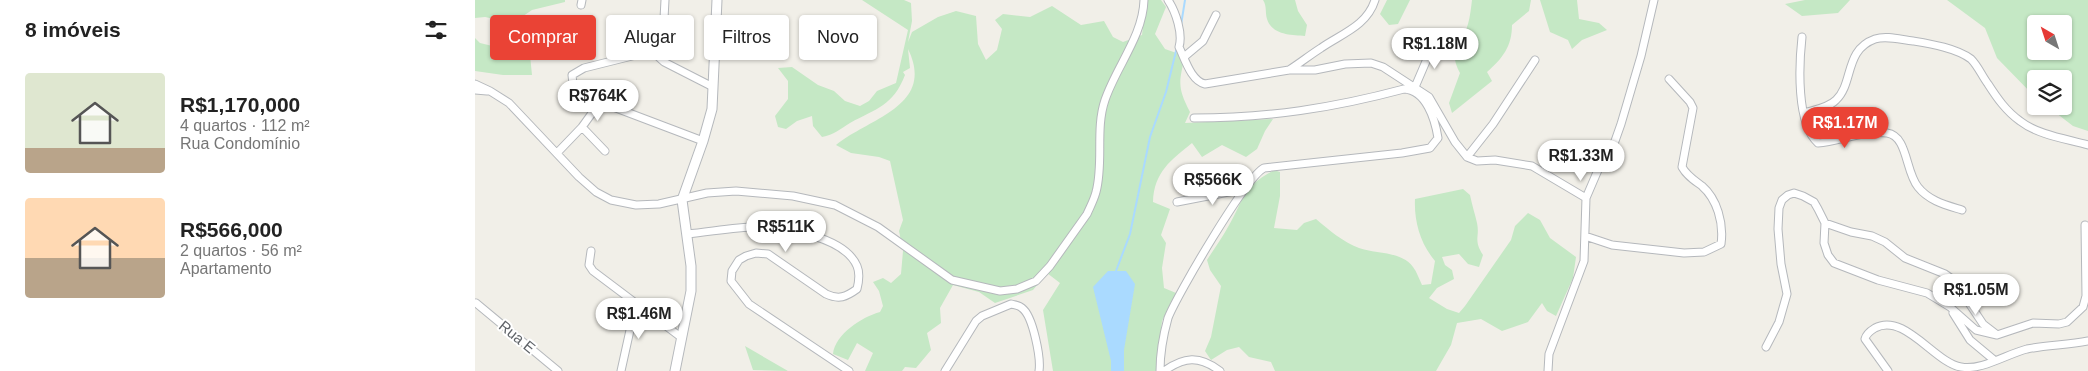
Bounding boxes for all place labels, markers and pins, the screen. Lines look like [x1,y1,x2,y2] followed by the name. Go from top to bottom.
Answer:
[1389,28,1481,70] pin: R$1.18M
[557,80,639,122] pin: R$764K
[1799,106,1891,149] pin: R$1.17M
[1535,140,1627,182] pin: R$1.33M
[1172,164,1254,206] pin: R$566K
[745,210,827,253] pin: R$511K
[1930,274,2022,316] pin: R$1.05M
[593,298,685,340] pin: R$1.46M

